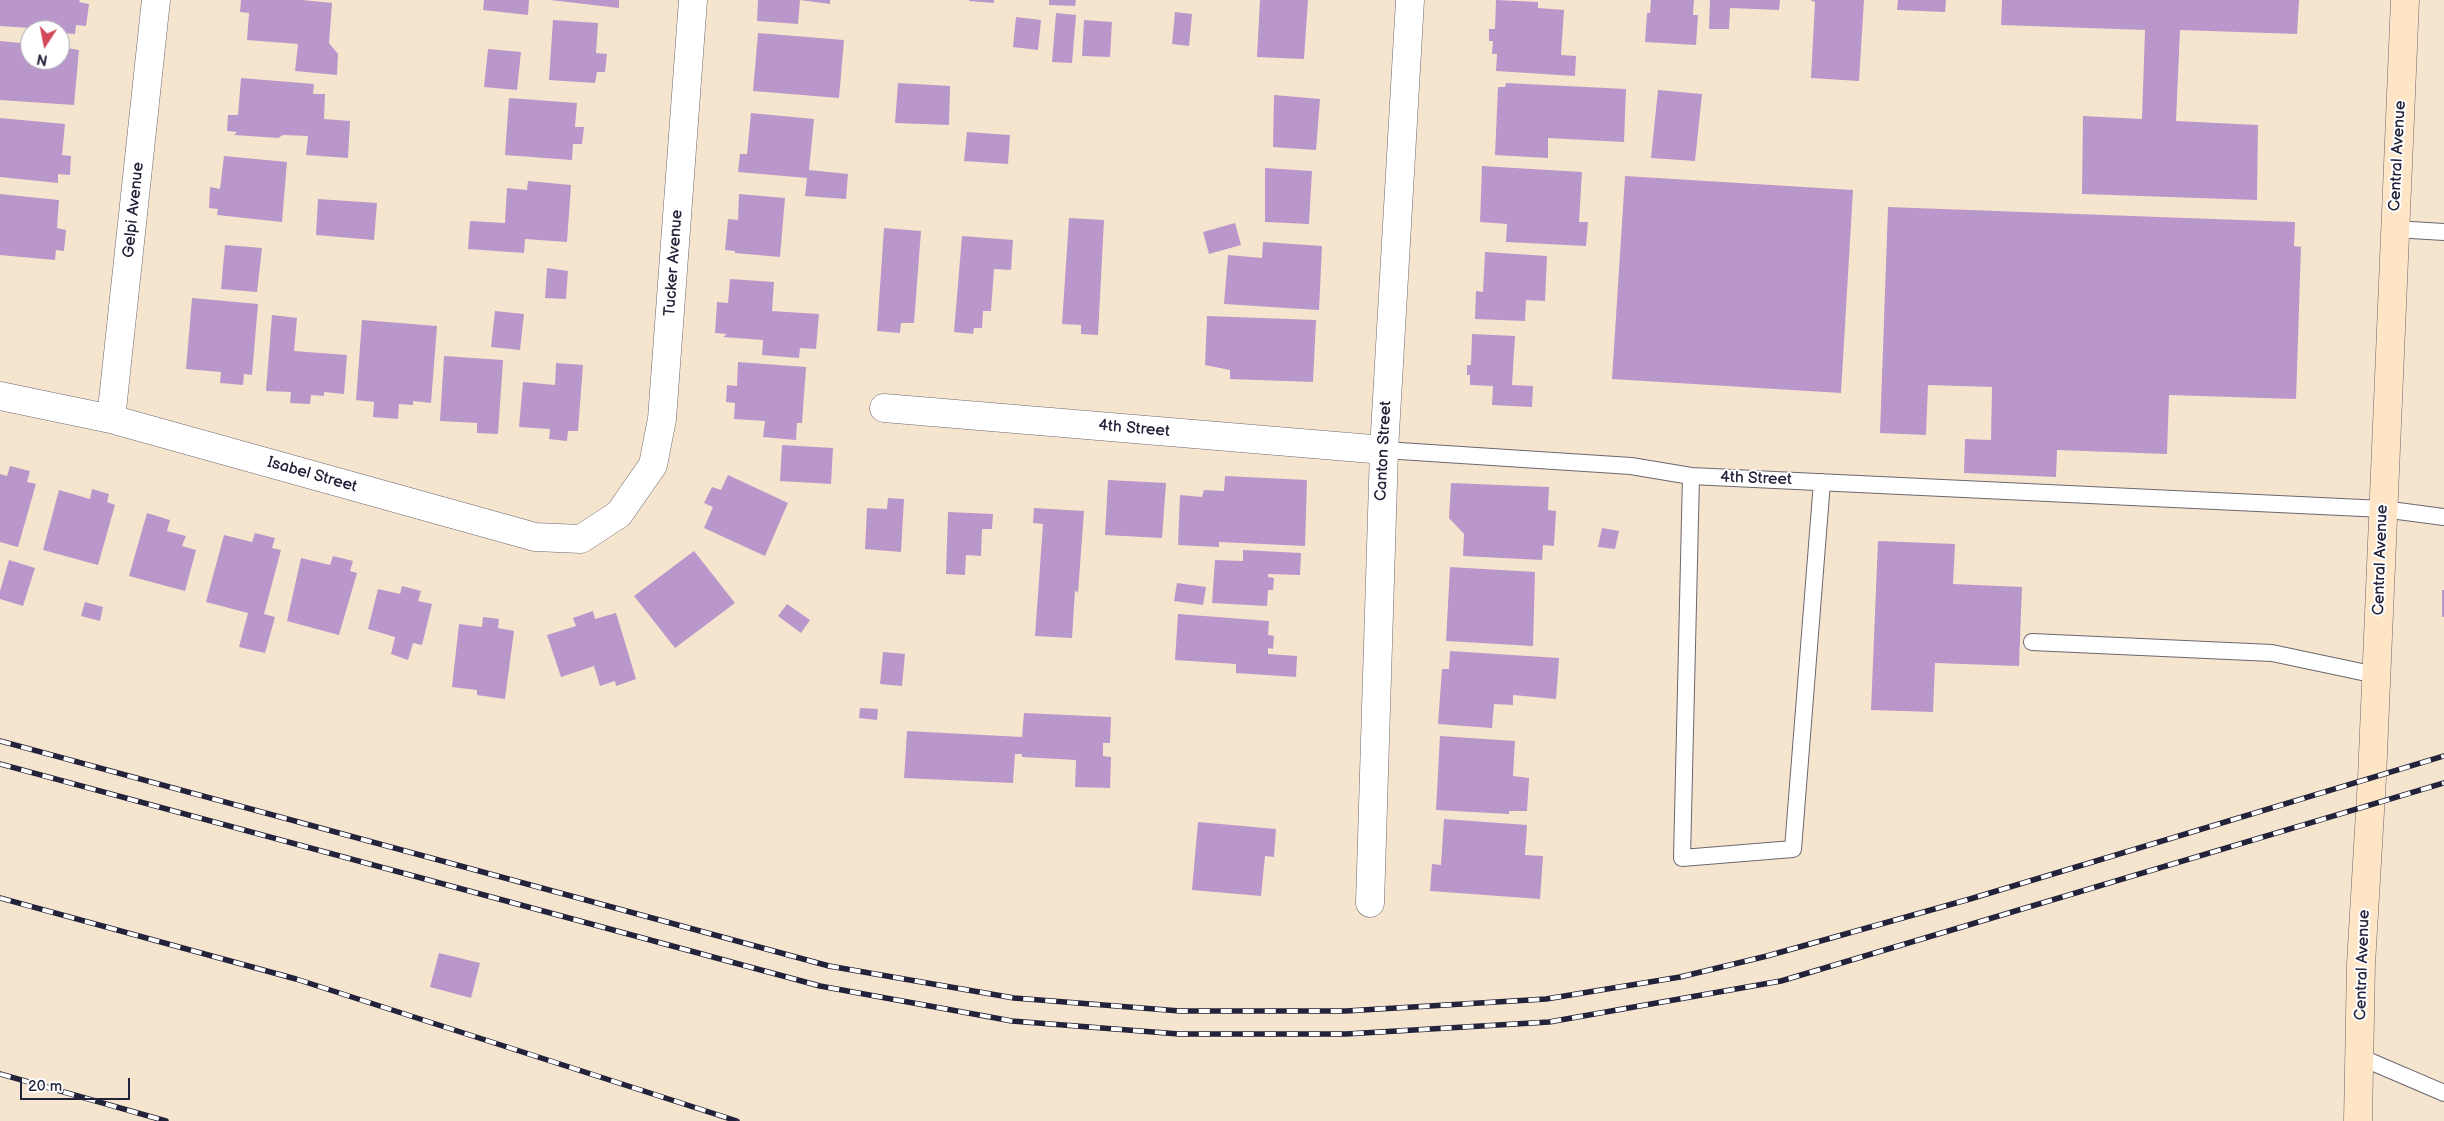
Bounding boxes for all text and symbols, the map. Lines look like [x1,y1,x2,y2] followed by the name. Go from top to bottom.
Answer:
[20,20,70,70] north arrow
[35,50,49,69] text: N
[2386,100,2410,212] street label: Central Avenue
[119,161,149,259] street label: Gelpi Avenue
[661,209,687,317] street label: Tucker Avenue
[1372,400,1396,502] street label: Canton Street
[1097,416,1171,442] street label: 4th Street
[265,453,359,497] street label: Isabel Street
[1720,468,1792,490] street label: 4th Street
[2369,504,2393,616] street label: Central Avenue
[2351,909,2375,1021] street label: Central Avenue
[22,1068,132,1100] scale bar
[28,1077,62,1096] text: 20 m

